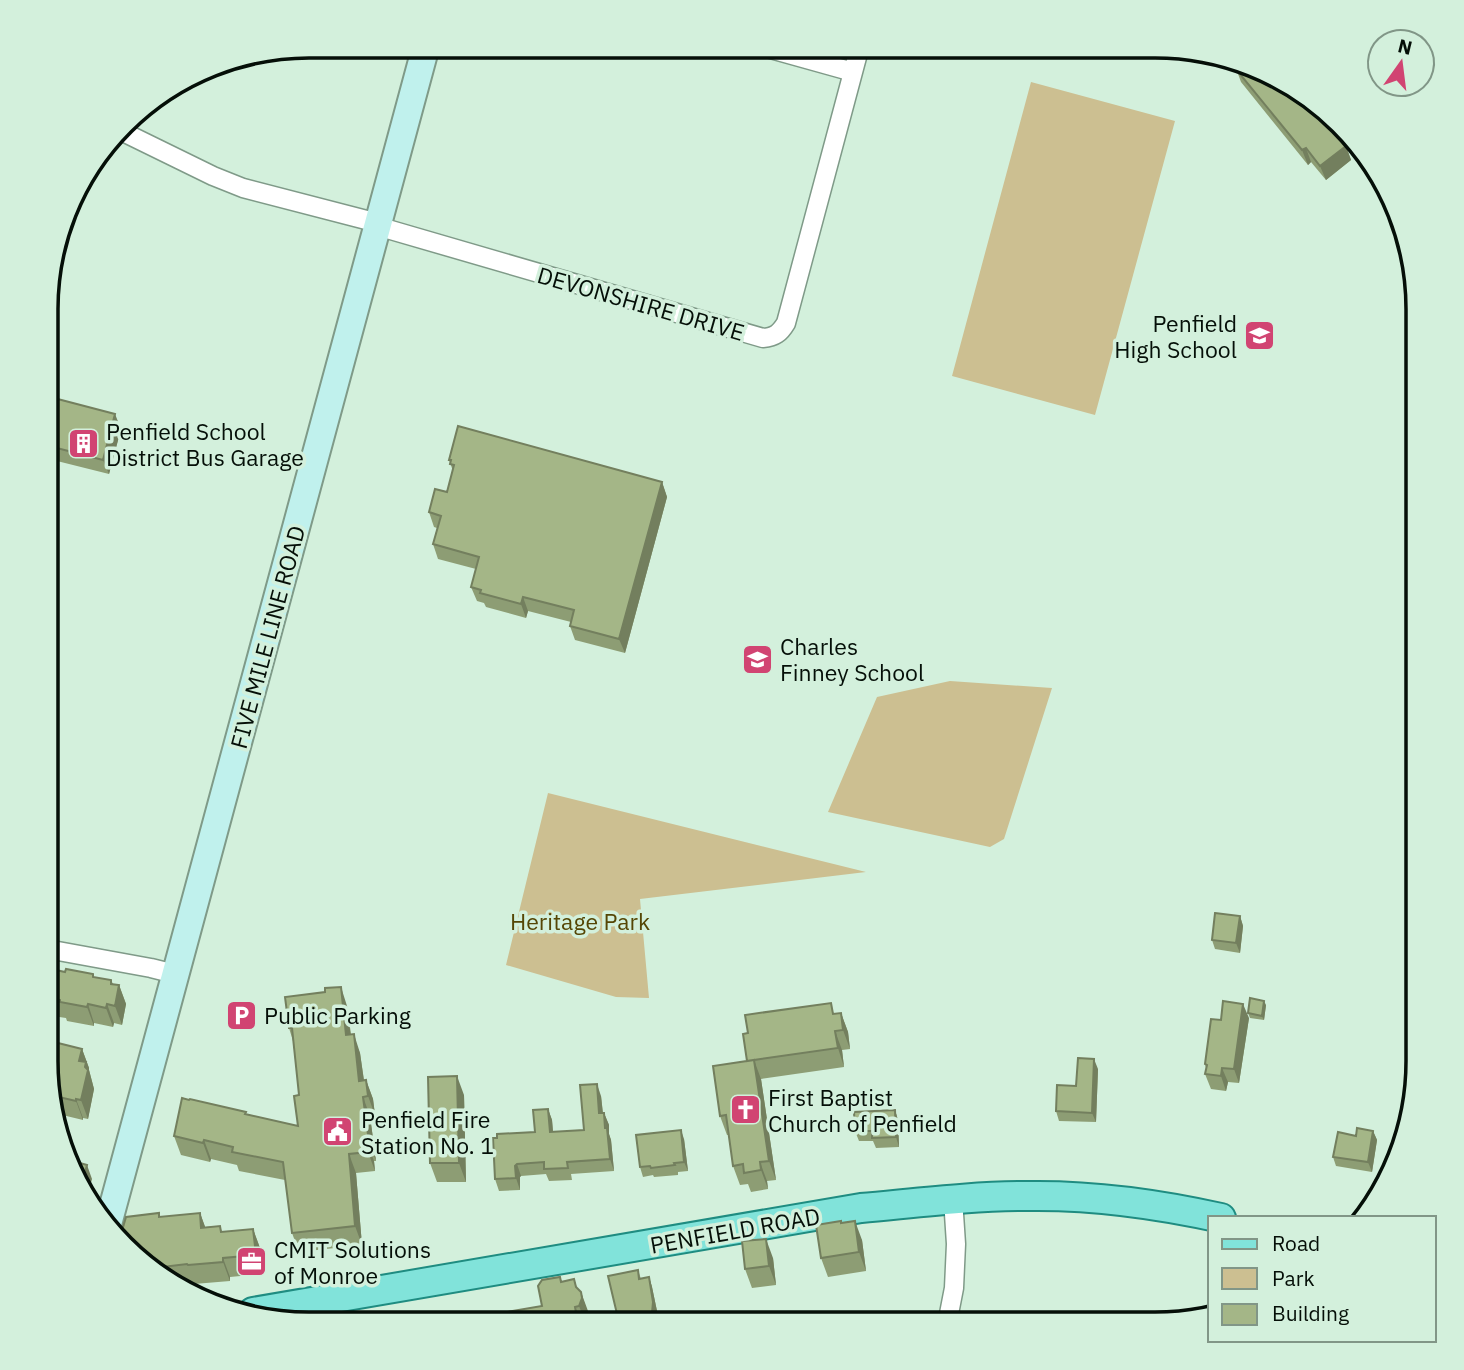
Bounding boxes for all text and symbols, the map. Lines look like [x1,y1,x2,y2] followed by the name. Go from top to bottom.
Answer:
[1366,28,1436,98] north arrow
[1396,33,1415,60] text: N
[534,259,748,347] street label: DEVONSHIRE DRIVE
[1114,308,1237,364] place label: Penfield High School
[1243,319,1277,353] school or university icon: Penfield High School
[106,416,304,472] place label: Penfield School District Bus Garage
[66,427,100,461] building icon: Penfield School District Bus Garage
[223,522,311,752] street label: FIVE MILE LINE ROAD
[780,631,924,687] place label: Charles Finney School
[740,642,774,676] school or university icon: Charles Finney School
[510,906,650,936] park label: Heritage Park
[224,998,258,1032] parking icon: Public Parking
[264,1000,411,1030] place label: Public Parking
[768,1082,957,1138] place label: First Baptist Church of Penfield
[728,1093,762,1127] church icon: First Baptist Church of Penfield
[361,1104,494,1160] place label: Penfield Fire Station No. 1
[321,1115,355,1149] public building icon: Penfield Fire Station No. 1
[648,1200,822,1260] street label: PENFIELD ROAD
[1208,1216,1436,1342] legend
[1272,1229,1320,1257] text: Road
[274,1234,431,1290] place label: CMIT Solutions of Monroe
[234,1245,268,1279] office icon: CMIT Solutions of Monroe
[1272,1264,1315,1292] text: Park
[1272,1299,1349,1327] text: Building

